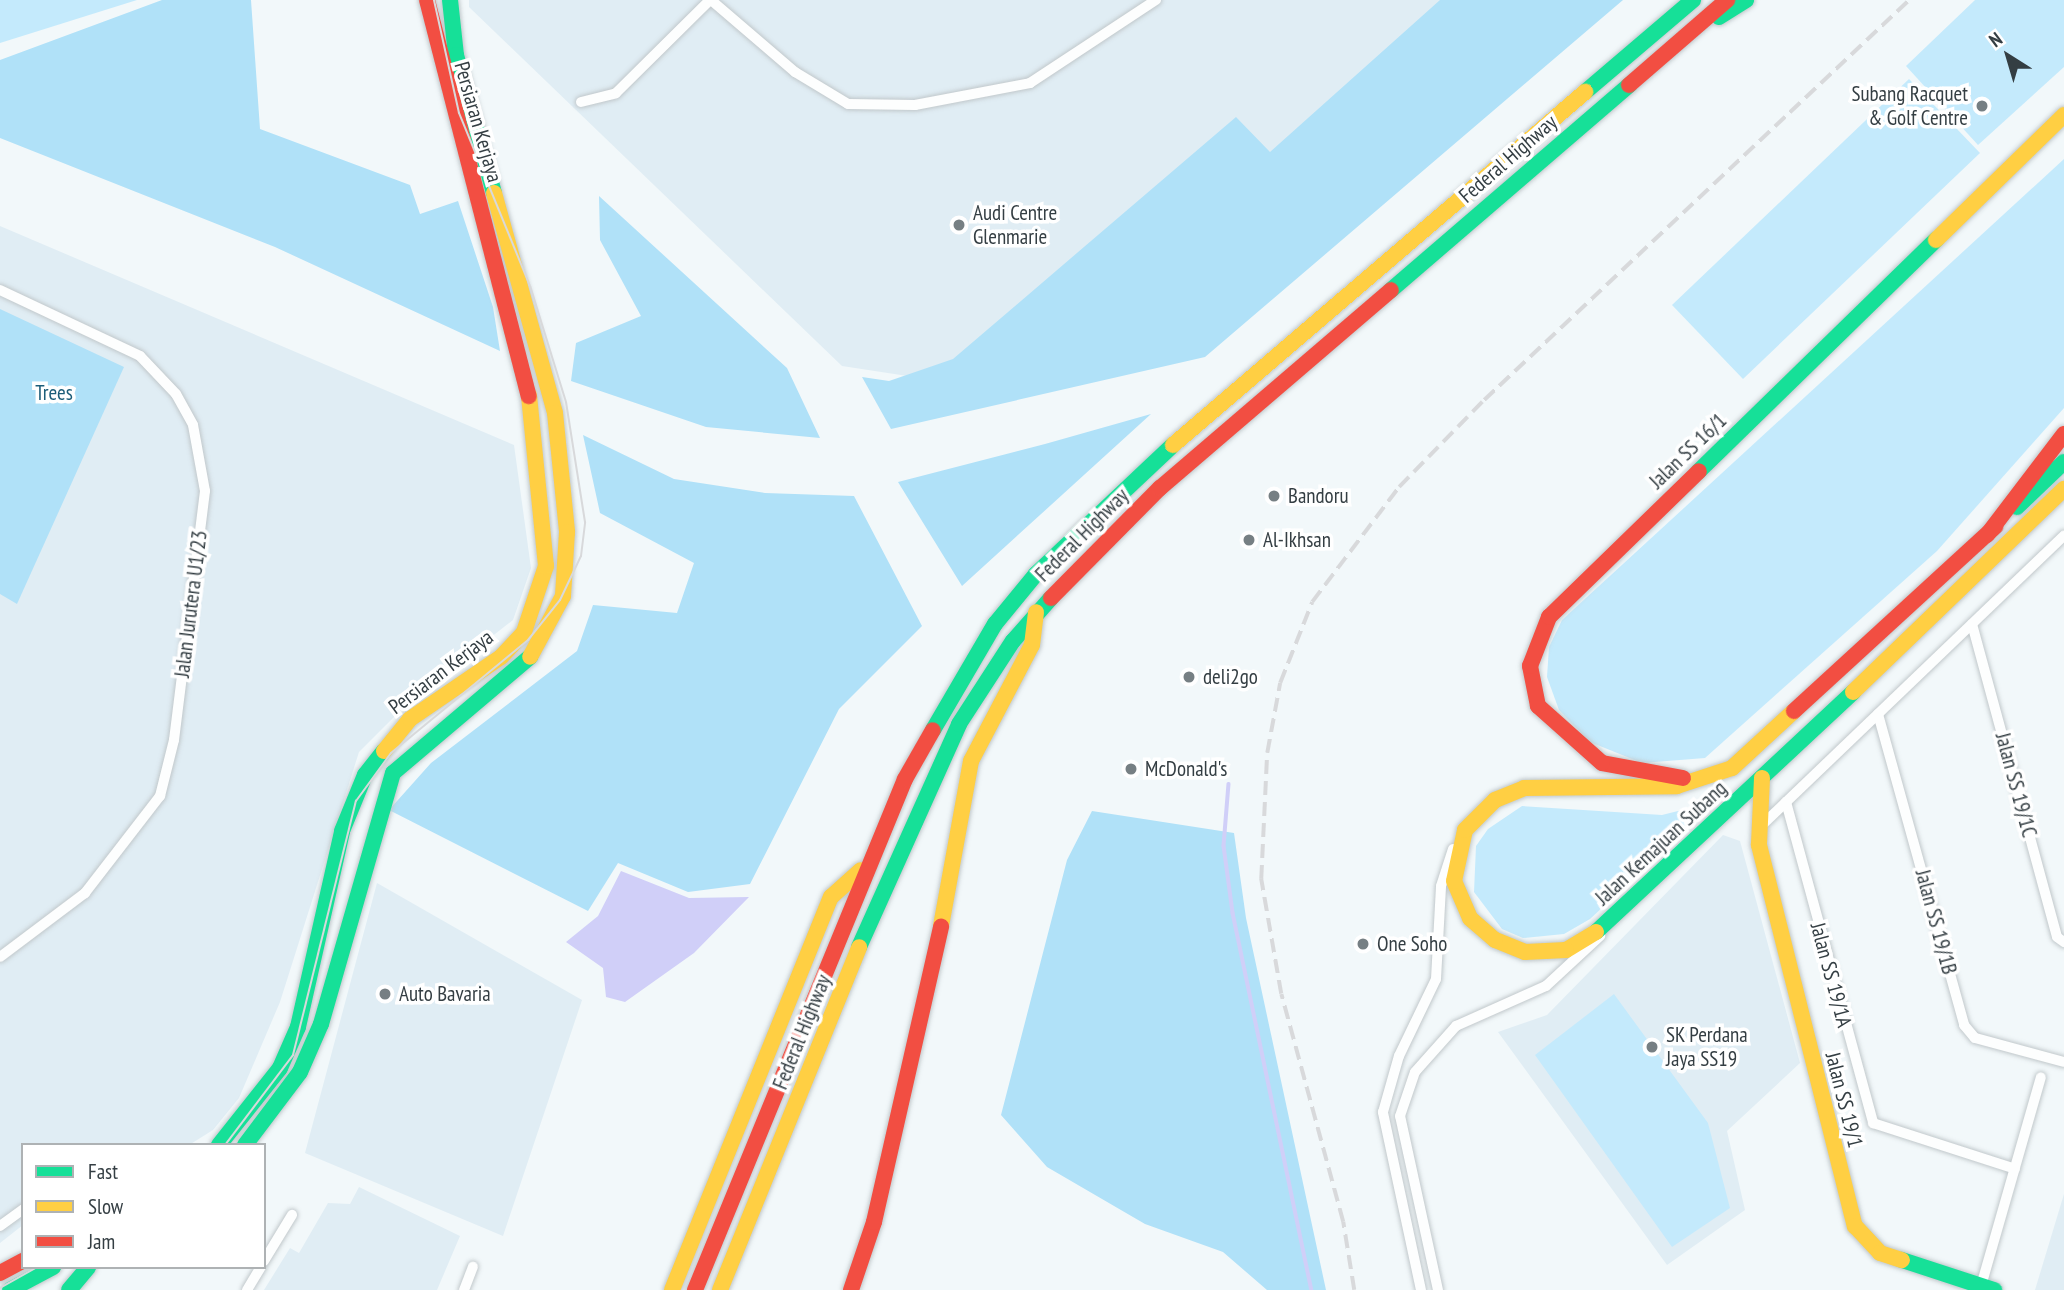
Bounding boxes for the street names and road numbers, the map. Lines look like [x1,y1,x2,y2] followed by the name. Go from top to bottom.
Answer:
[449,59,507,185] street label: Persiaran Kerjaya
[1454,110,1562,208] street label: Federal Highway
[1644,408,1732,494] street label: Jalan SS 16/1
[1030,483,1134,587] street label: Federal Highway
[169,529,213,679] street label: Jalan Jurutera U1/23
[384,625,498,719] street label: Persiaran Kerjaya
[1990,730,2042,840] street label: Jalan SS 19/1C
[1590,776,1732,910] street label: Jalan Kemajuan Subang
[1910,867,1962,977] street label: Jalan SS 19/1B
[1805,920,1857,1030] street label: Jalan SS 19/1A
[768,971,836,1093] street label: Federal Highway
[1820,1050,1868,1150] street label: Jalan SS 19/1

